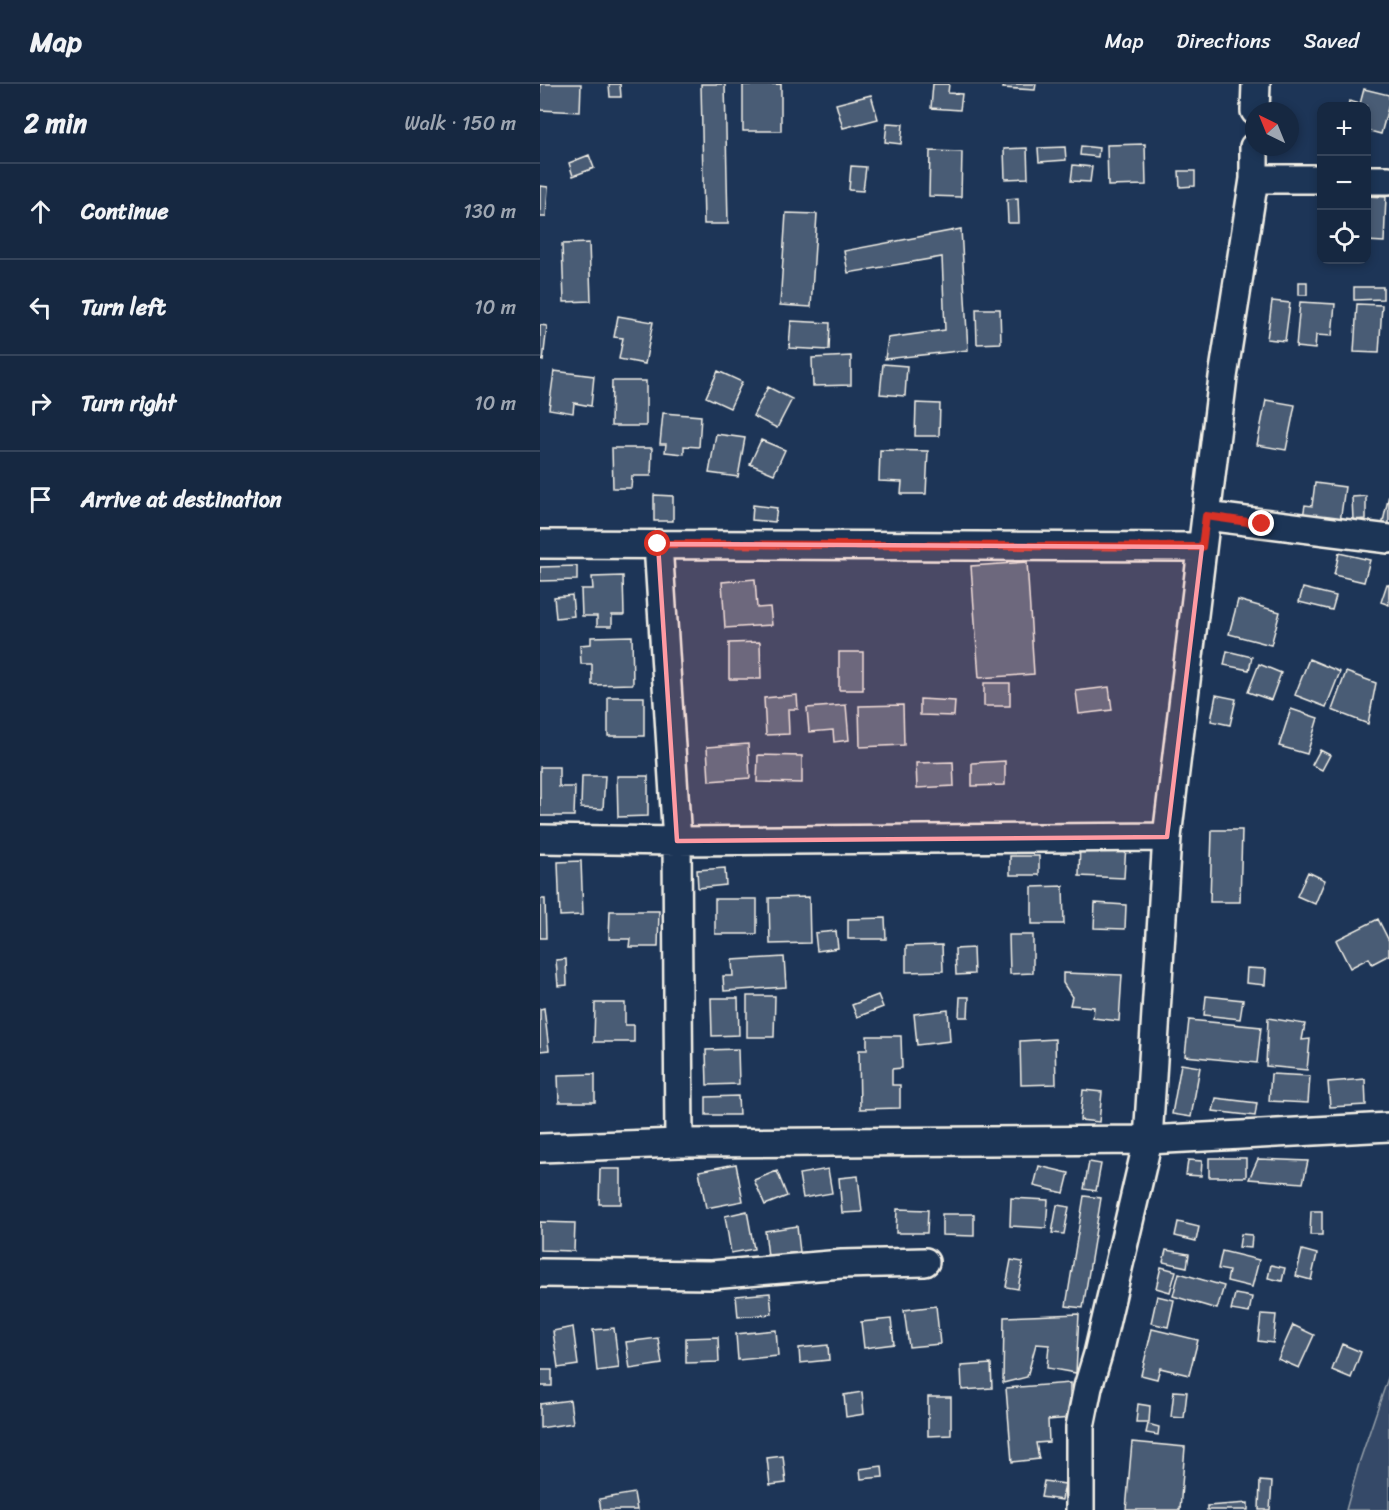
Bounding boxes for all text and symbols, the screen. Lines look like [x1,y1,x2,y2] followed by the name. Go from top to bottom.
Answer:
[30,17,82,66] text: Map
[1105,22,1143,60] text: Map
[1176,22,1271,60] text: Directions
[1304,22,1359,60] text: Saved
[24,100,87,146] text: 2 min
[1245,102,1299,156] north arrow
[1317,102,1371,264] map controls
[1317,102,1371,156] button: +
[404,106,516,141] text: Walk · 150 m
[1317,156,1371,210] button: −
[81,192,169,231] text: Continue
[463,194,516,229] text: 130 m
[24,195,57,228] icon: ahead
[1317,210,1371,264] button: locate
[81,288,166,327] text: Turn left
[474,290,516,325] text: 10 m
[24,291,57,324] icon: left
[81,384,176,423] text: Turn right
[474,386,516,421] text: 10 m
[24,387,57,420] icon: right
[81,480,282,519] text: Arrive at destination
[24,483,57,516] icon: arrive
[1248,510,1274,536] route end
[644,530,670,556] route start

